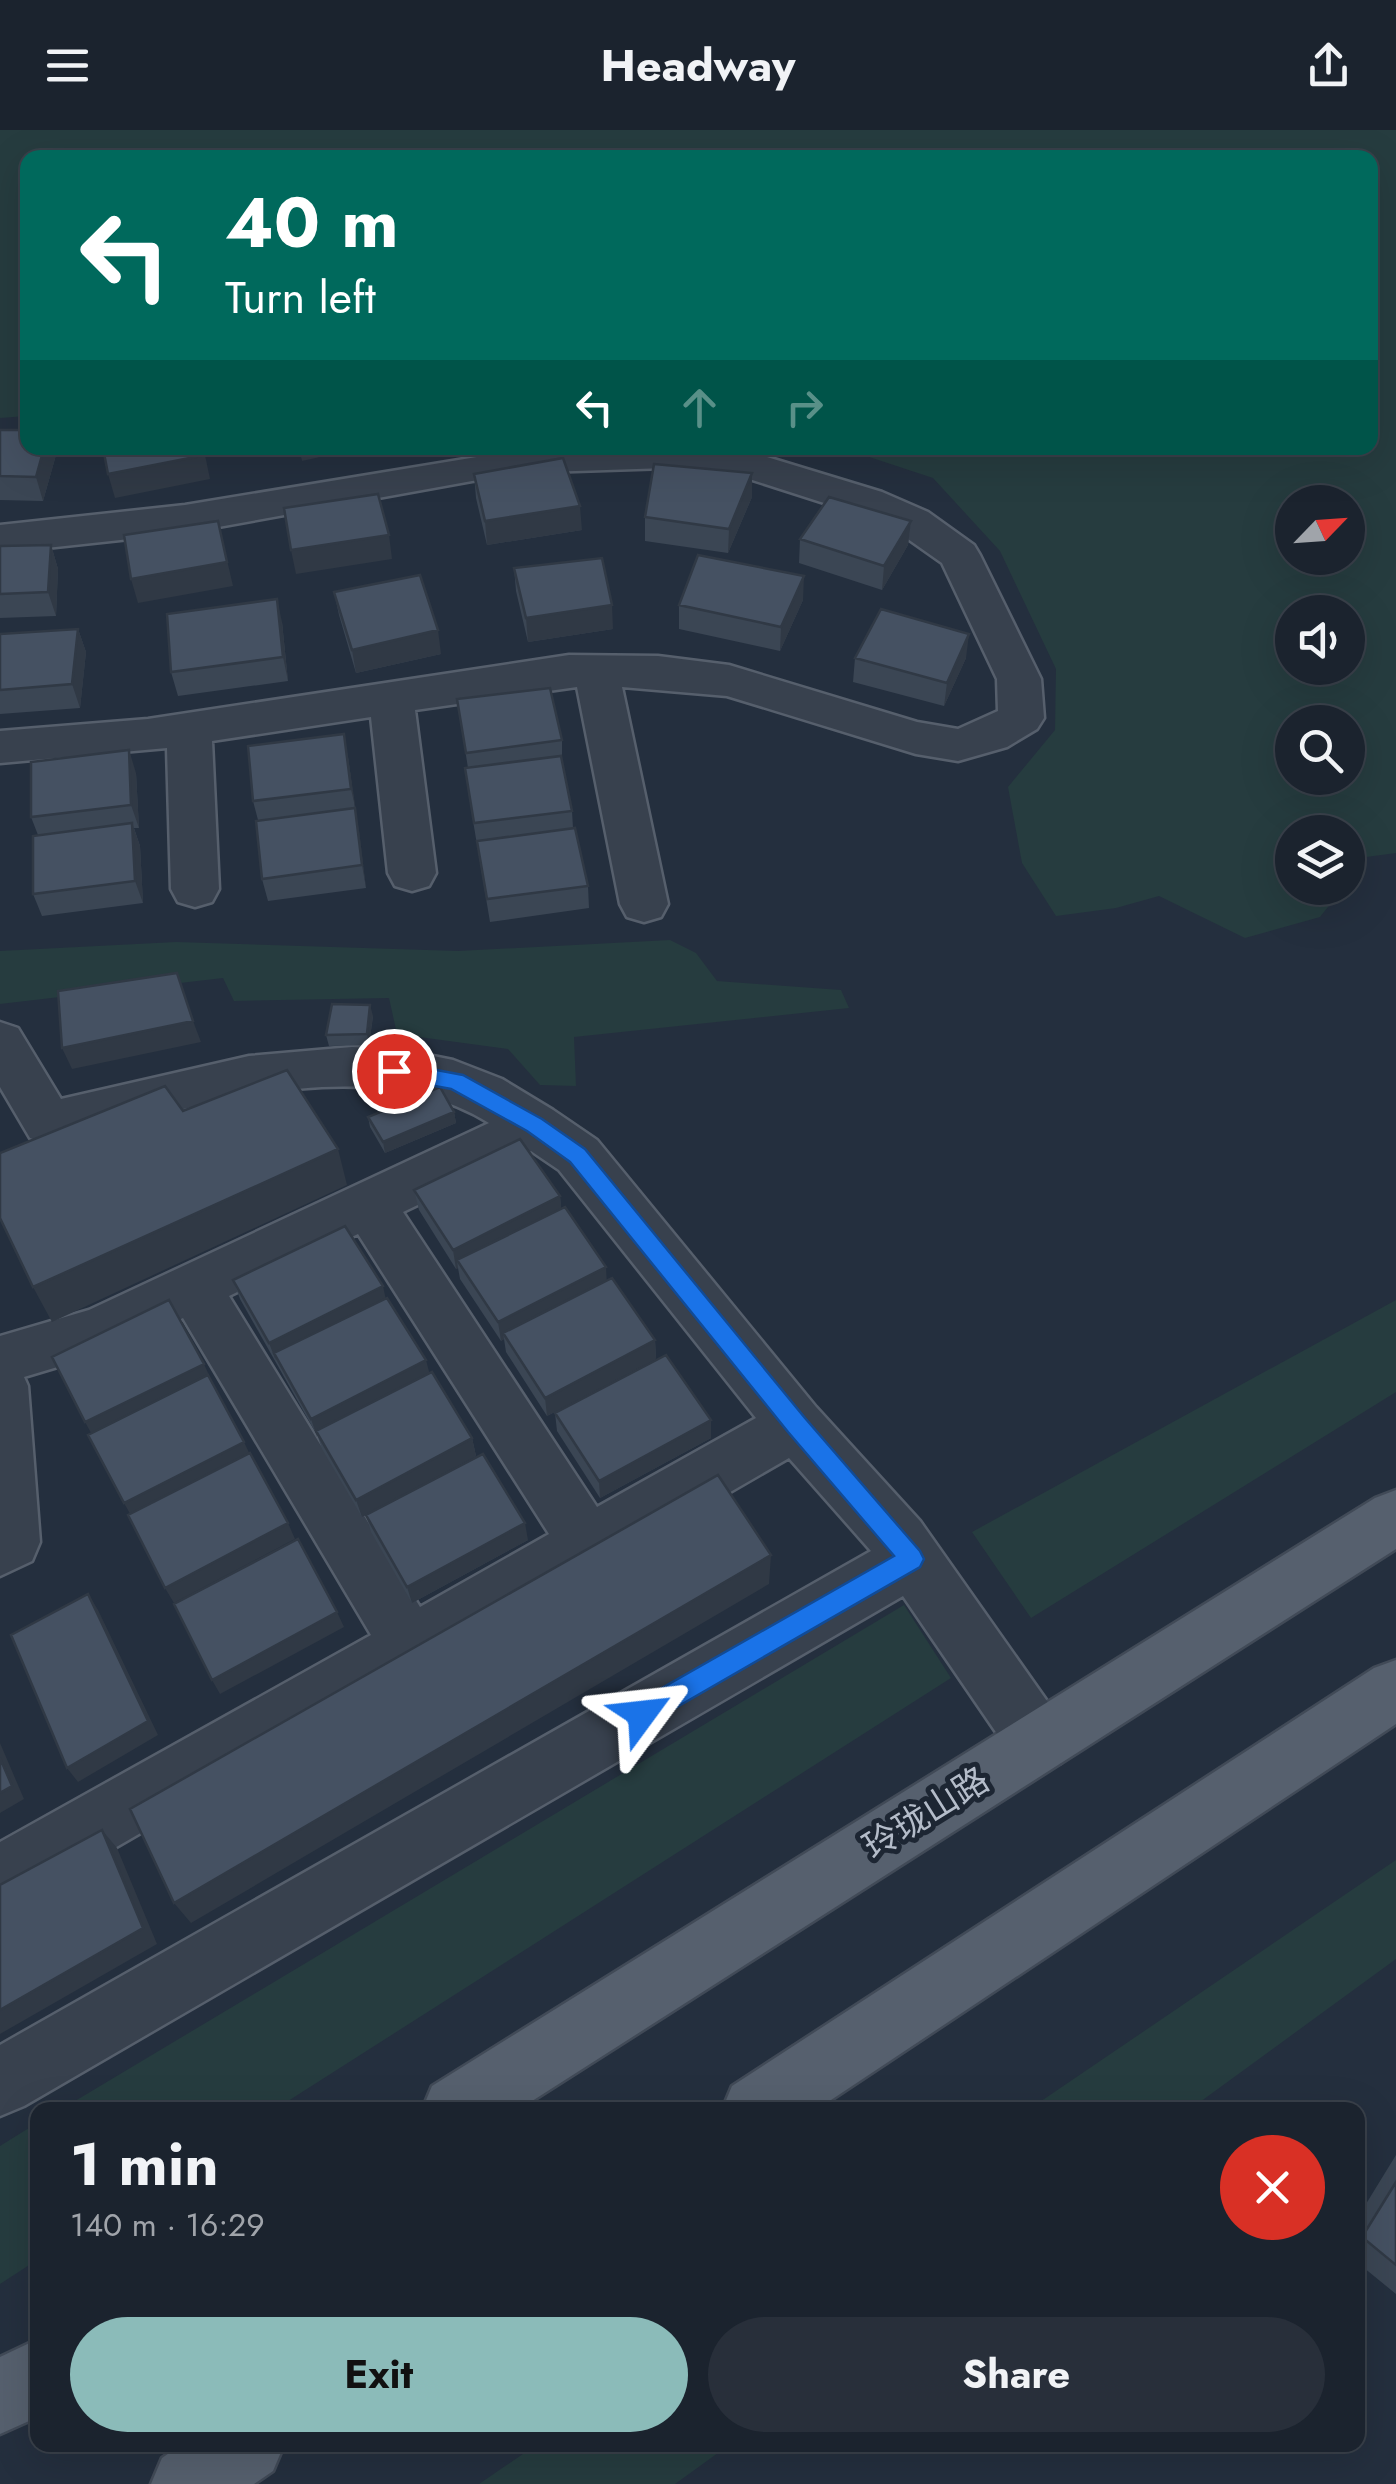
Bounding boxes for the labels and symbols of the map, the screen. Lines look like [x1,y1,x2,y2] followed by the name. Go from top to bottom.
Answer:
[1275,485,1365,575] north arrow
[352,1029,437,1114] pin
[590,1662,694,1766] position arrow
[853,1755,999,1871] street label: 玲珑山路

